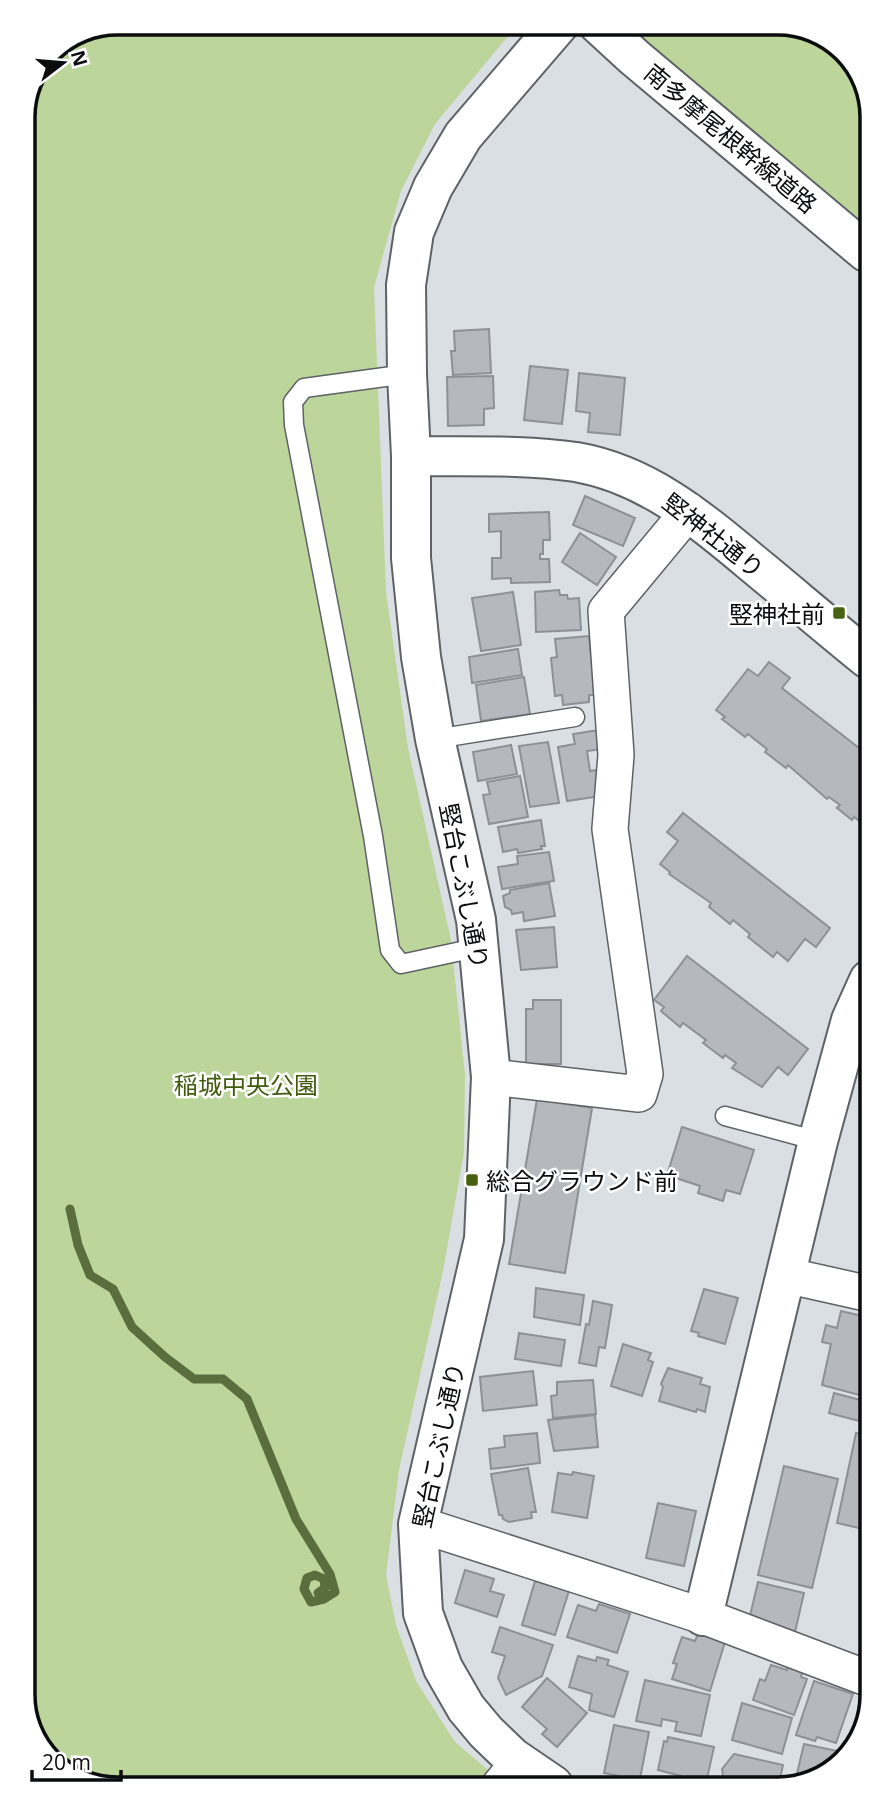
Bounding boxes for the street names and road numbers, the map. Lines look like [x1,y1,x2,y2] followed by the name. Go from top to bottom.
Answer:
[638,56,824,220] street label: 南多摩尾根幹線道路
[657,485,771,585] street label: 竪神社通り
[433,800,497,972] street label: 竪台こぶし通り
[404,1359,472,1531] street label: 竪台こぶし通り

